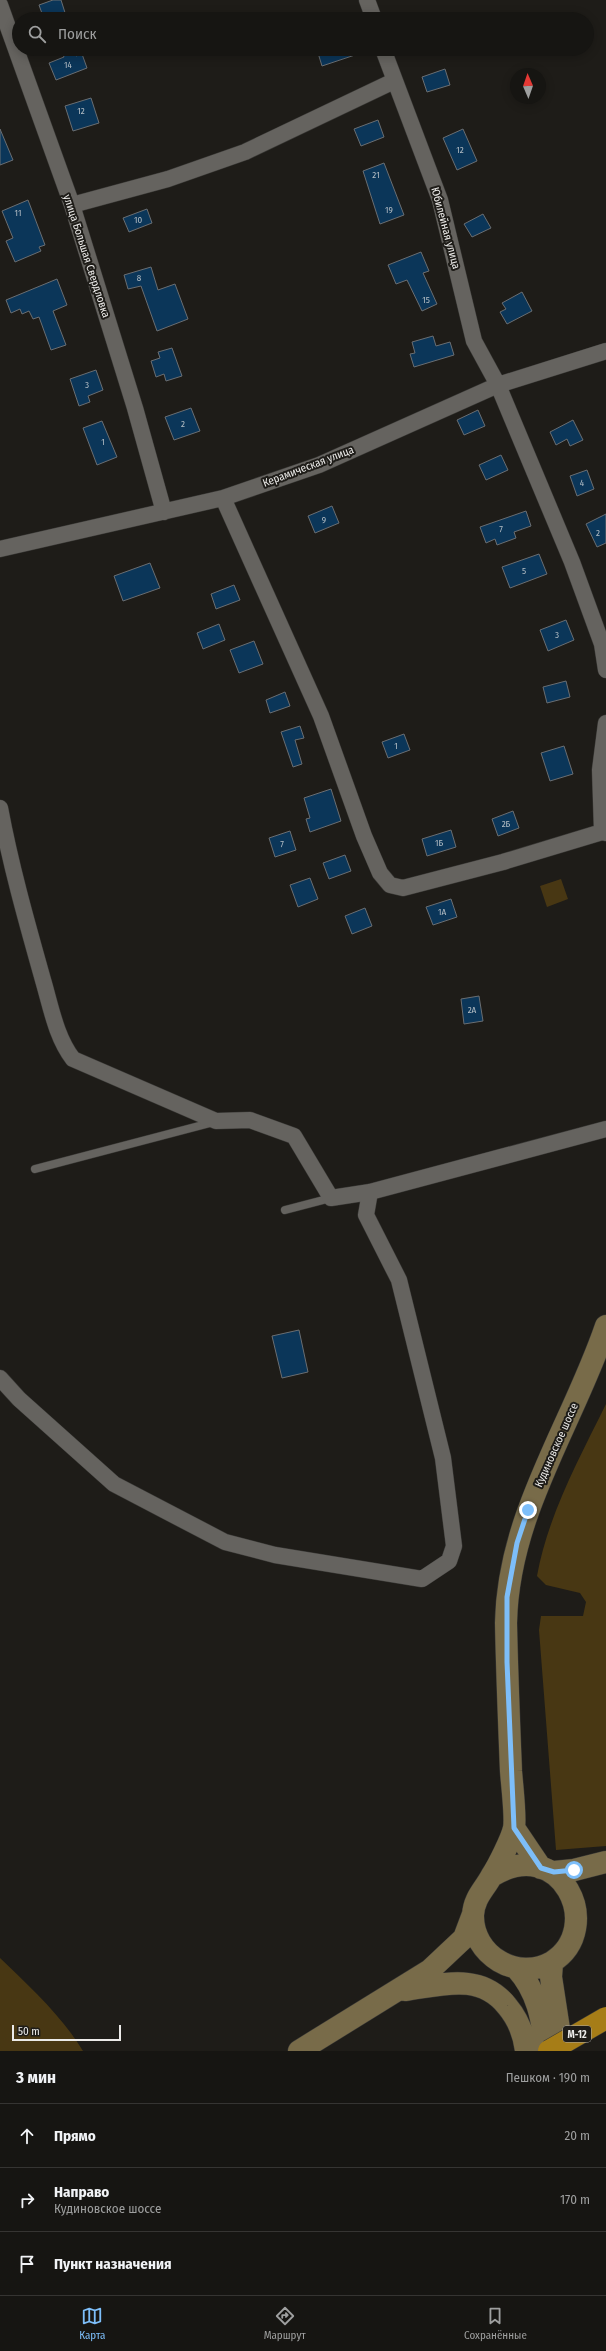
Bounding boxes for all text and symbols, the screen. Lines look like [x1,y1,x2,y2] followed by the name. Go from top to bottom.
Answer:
[12,12,594,56] search box
[26,23,48,45] icon: search
[58,25,96,43] text: Поиск
[64,60,73,70] house number: 14
[510,68,546,104] north arrow
[77,106,85,116] house number: 12
[456,145,464,155] house number: 12
[372,170,380,180] house number: 21
[428,186,463,271] street label: Юбилейная улица
[60,193,113,319] street label: улица Большая Свердловка
[385,205,393,215] house number: 19
[15,208,21,218] house number: 11
[134,215,142,225] house number: 10
[137,273,142,283] house number: 8
[422,295,430,305] house number: 15
[85,380,89,390] house number: 3
[181,419,185,429] house number: 2
[101,437,105,447] house number: 1
[261,443,356,490] street label: Керамическая улица
[580,478,585,488] house number: 4
[322,515,326,525] house number: 9
[499,524,503,534] house number: 7
[596,528,600,538] house number: 2
[522,566,526,576] house number: 5
[555,630,559,640] house number: 3
[394,741,398,751] house number: 1
[502,819,511,829] house number: 2Б
[435,838,443,848] house number: 1Б
[280,839,284,849] house number: 7
[438,907,446,917] house number: 1А
[468,1005,477,1015] house number: 2А
[532,1401,581,1489] street label: Кудиновское шоссе
[519,1501,537,1519] route end
[565,1861,583,1879] route start
[12,2023,121,2042] scale bar
[18,2025,40,2038] text: 50 m
[563,2026,591,2042] road number: М-12
[16,2067,56,2088] text: 3 мин
[506,2070,590,2085] text: Пешком · 190 m
[16,2125,38,2147] icon: ahead
[54,2127,96,2145] text: Прямо
[564,2128,590,2143] text: 20 m
[54,2183,109,2201] text: Направо
[16,2189,38,2211] icon: right
[560,2192,590,2207] text: 170 m
[54,2201,161,2216] text: Кудиновское шоссе
[16,2253,38,2275] icon: arrive
[54,2255,172,2273] text: Пункт назначения
[79,2305,105,2342] tab: Карта
[264,2305,306,2342] tab: Маршрут
[464,2305,527,2342] tab: Сохранённые

